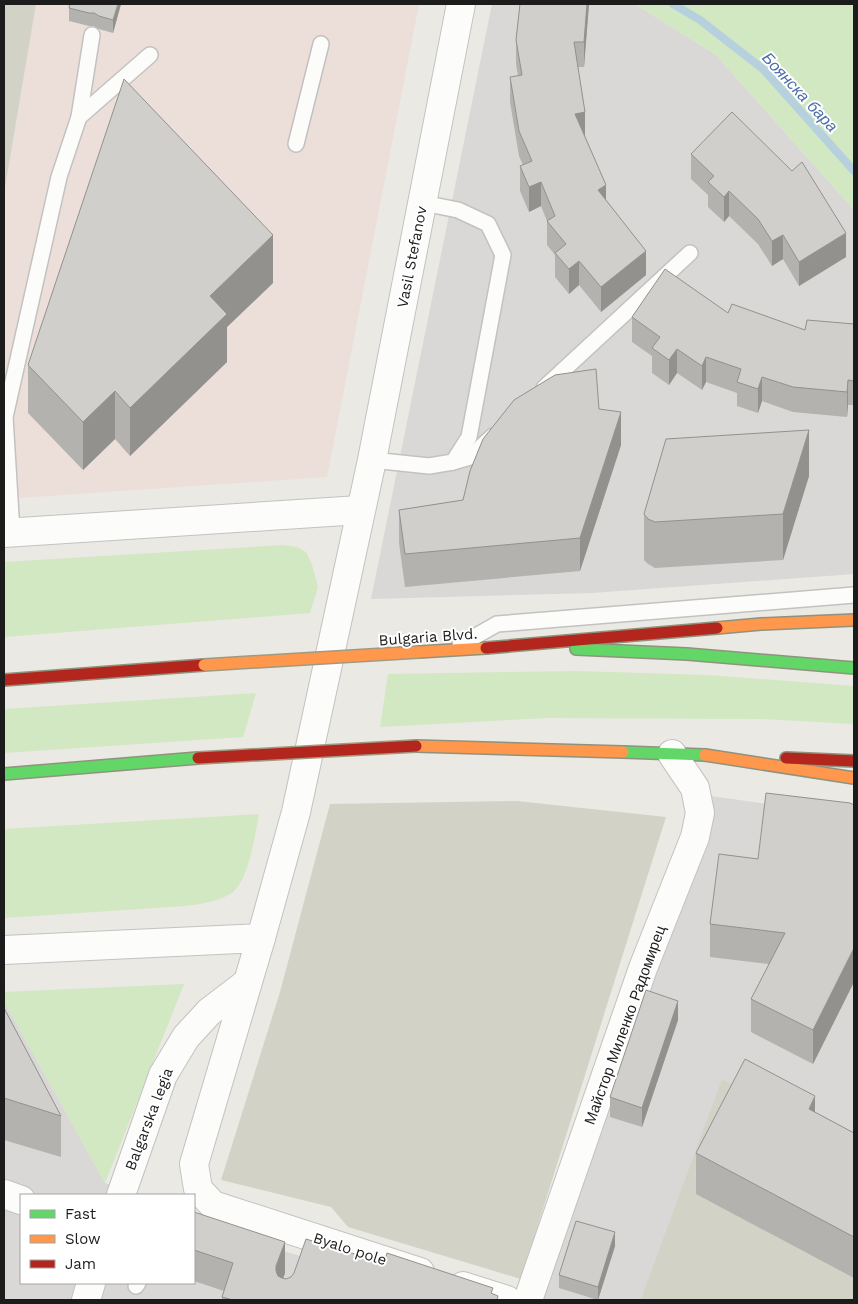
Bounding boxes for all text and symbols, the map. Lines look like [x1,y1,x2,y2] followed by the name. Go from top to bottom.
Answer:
[758,48,842,136] water label: Боянска бара
[393,205,431,309] street label: Vasil Stefanov
[378,625,478,649] street label: Bulgaria Blvd.
[581,923,670,1127] street label: Майстор Миленко Радомирец
[121,1065,177,1173] street label: Balgarska legia
[20,1194,195,1284] legend
[65,1205,97,1223] text: Fast
[311,1229,389,1269] street label: Byalo pole
[65,1230,101,1248] text: Slow
[65,1255,96,1273] text: Jam

